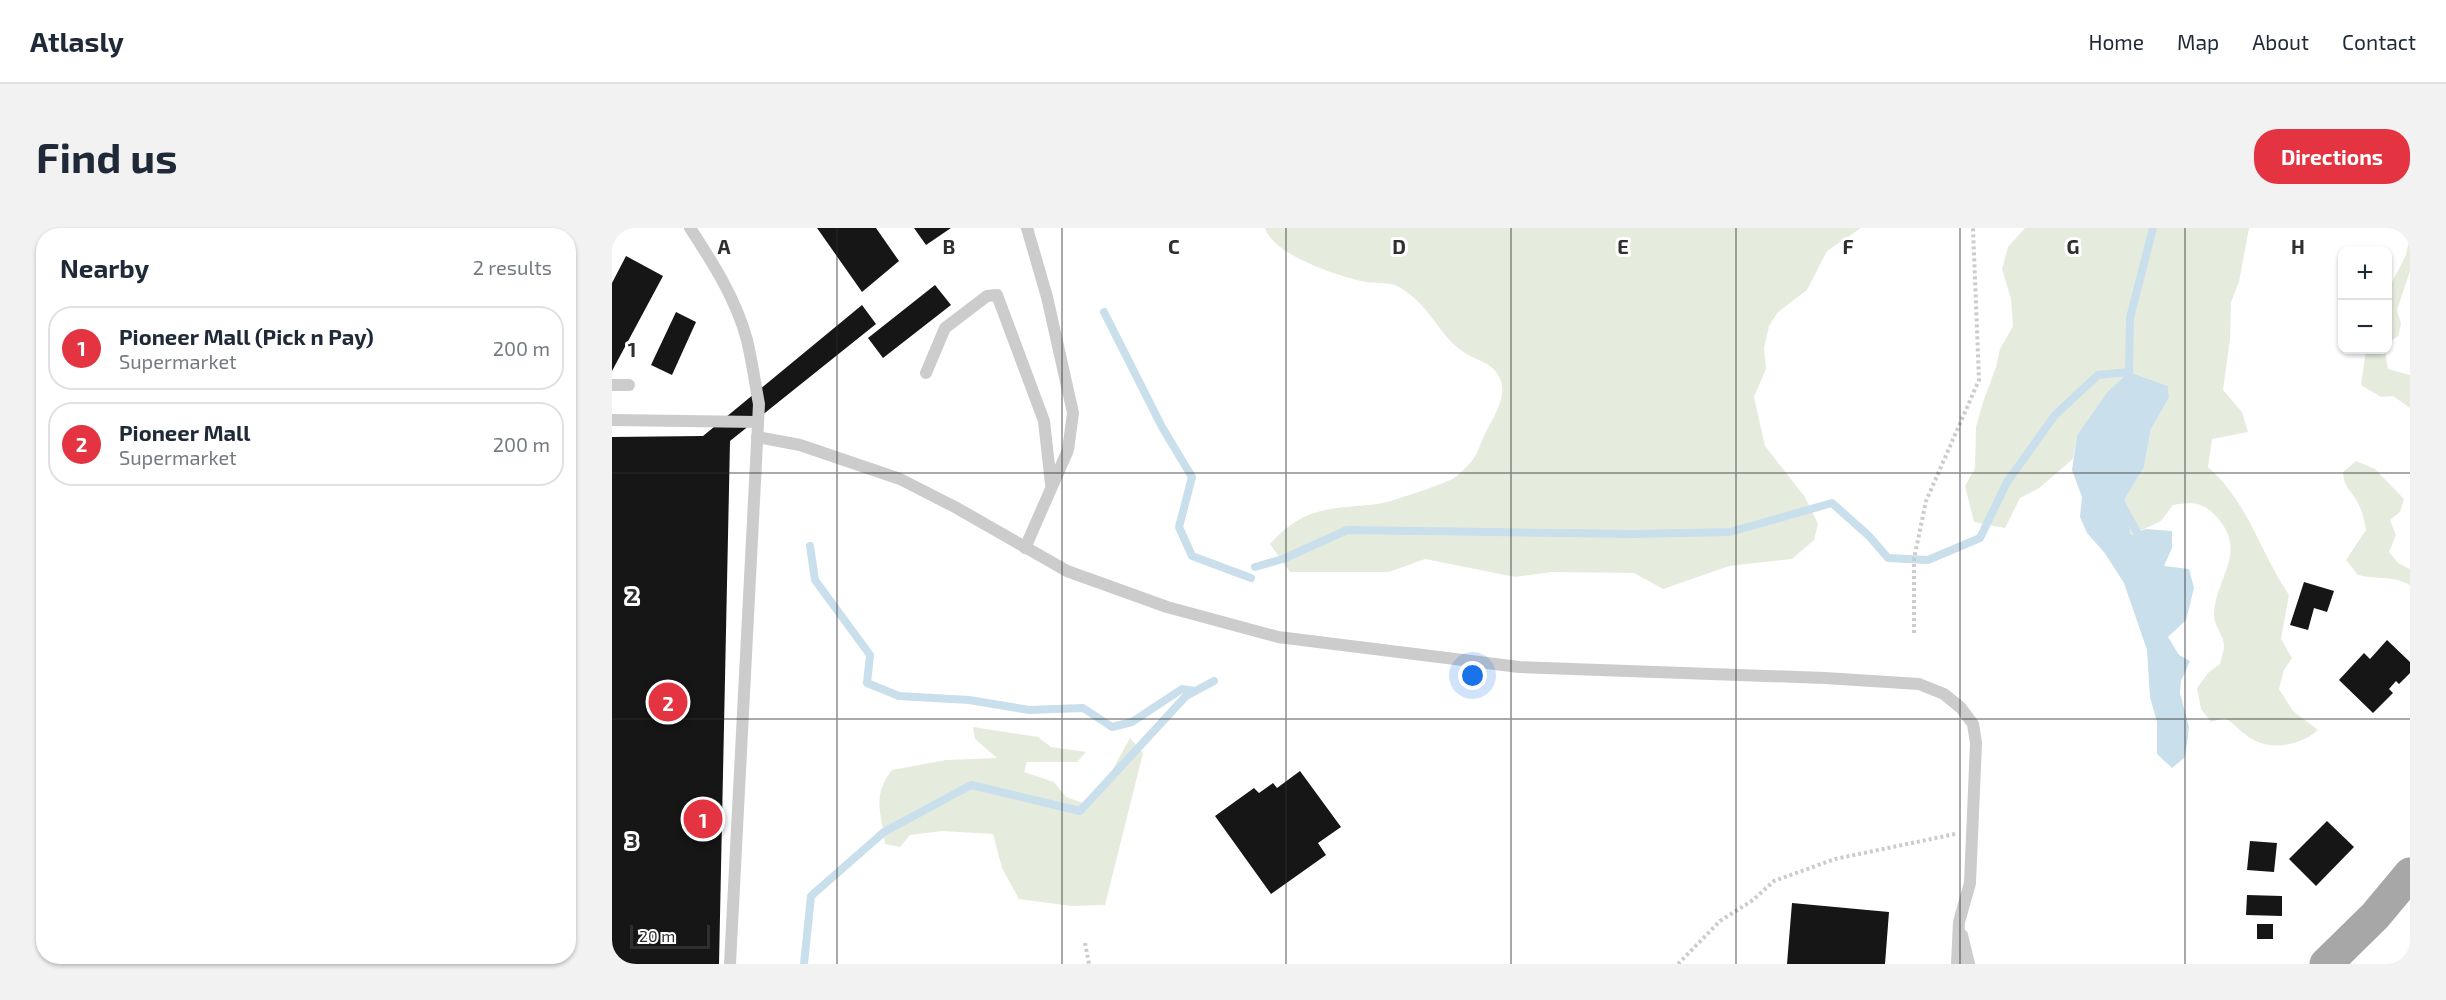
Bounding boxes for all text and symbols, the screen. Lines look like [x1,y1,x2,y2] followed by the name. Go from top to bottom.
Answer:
[30,24,124,58] text: Atlasly
[2088,29,2144,54] text: Home
[2177,29,2219,54] text: Map
[2252,29,2309,54] text: About
[2342,29,2416,54] text: Contact
[2254,129,2410,184] button: Directions
[36,131,178,181] text: Find us
[717,234,731,258] text: A
[943,234,955,258] text: B
[1168,234,1180,258] text: C
[1392,234,1406,258] text: D
[1617,234,1629,258] text: E
[1842,234,1854,258] text: F
[2067,234,2079,258] text: G
[2291,234,2305,258] text: H
[2338,246,2392,354] map controls
[2338,246,2392,300] button: +
[60,252,149,283] text: Nearby
[473,255,552,279] text: 2 results
[2338,300,2392,354] button: −
[119,323,374,349] text: Pioneer Mall (Pick n Pay)
[77,336,86,360] text: 1
[493,336,550,360] text: 200 m
[628,337,636,361] text: 1
[119,349,237,373] text: Supermarket
[119,419,251,445] text: Pioneer Mall
[76,432,87,456] text: 2
[493,432,550,456] text: 200 m
[119,445,237,469] text: Supermarket
[626,583,638,607] text: 2
[1458,661,1487,690] your location
[648,680,688,724] pin: 2
[684,796,722,842] pin: 1
[626,828,638,852] text: 3
[630,922,710,950] scale bar
[639,926,675,945] text: 20 m

